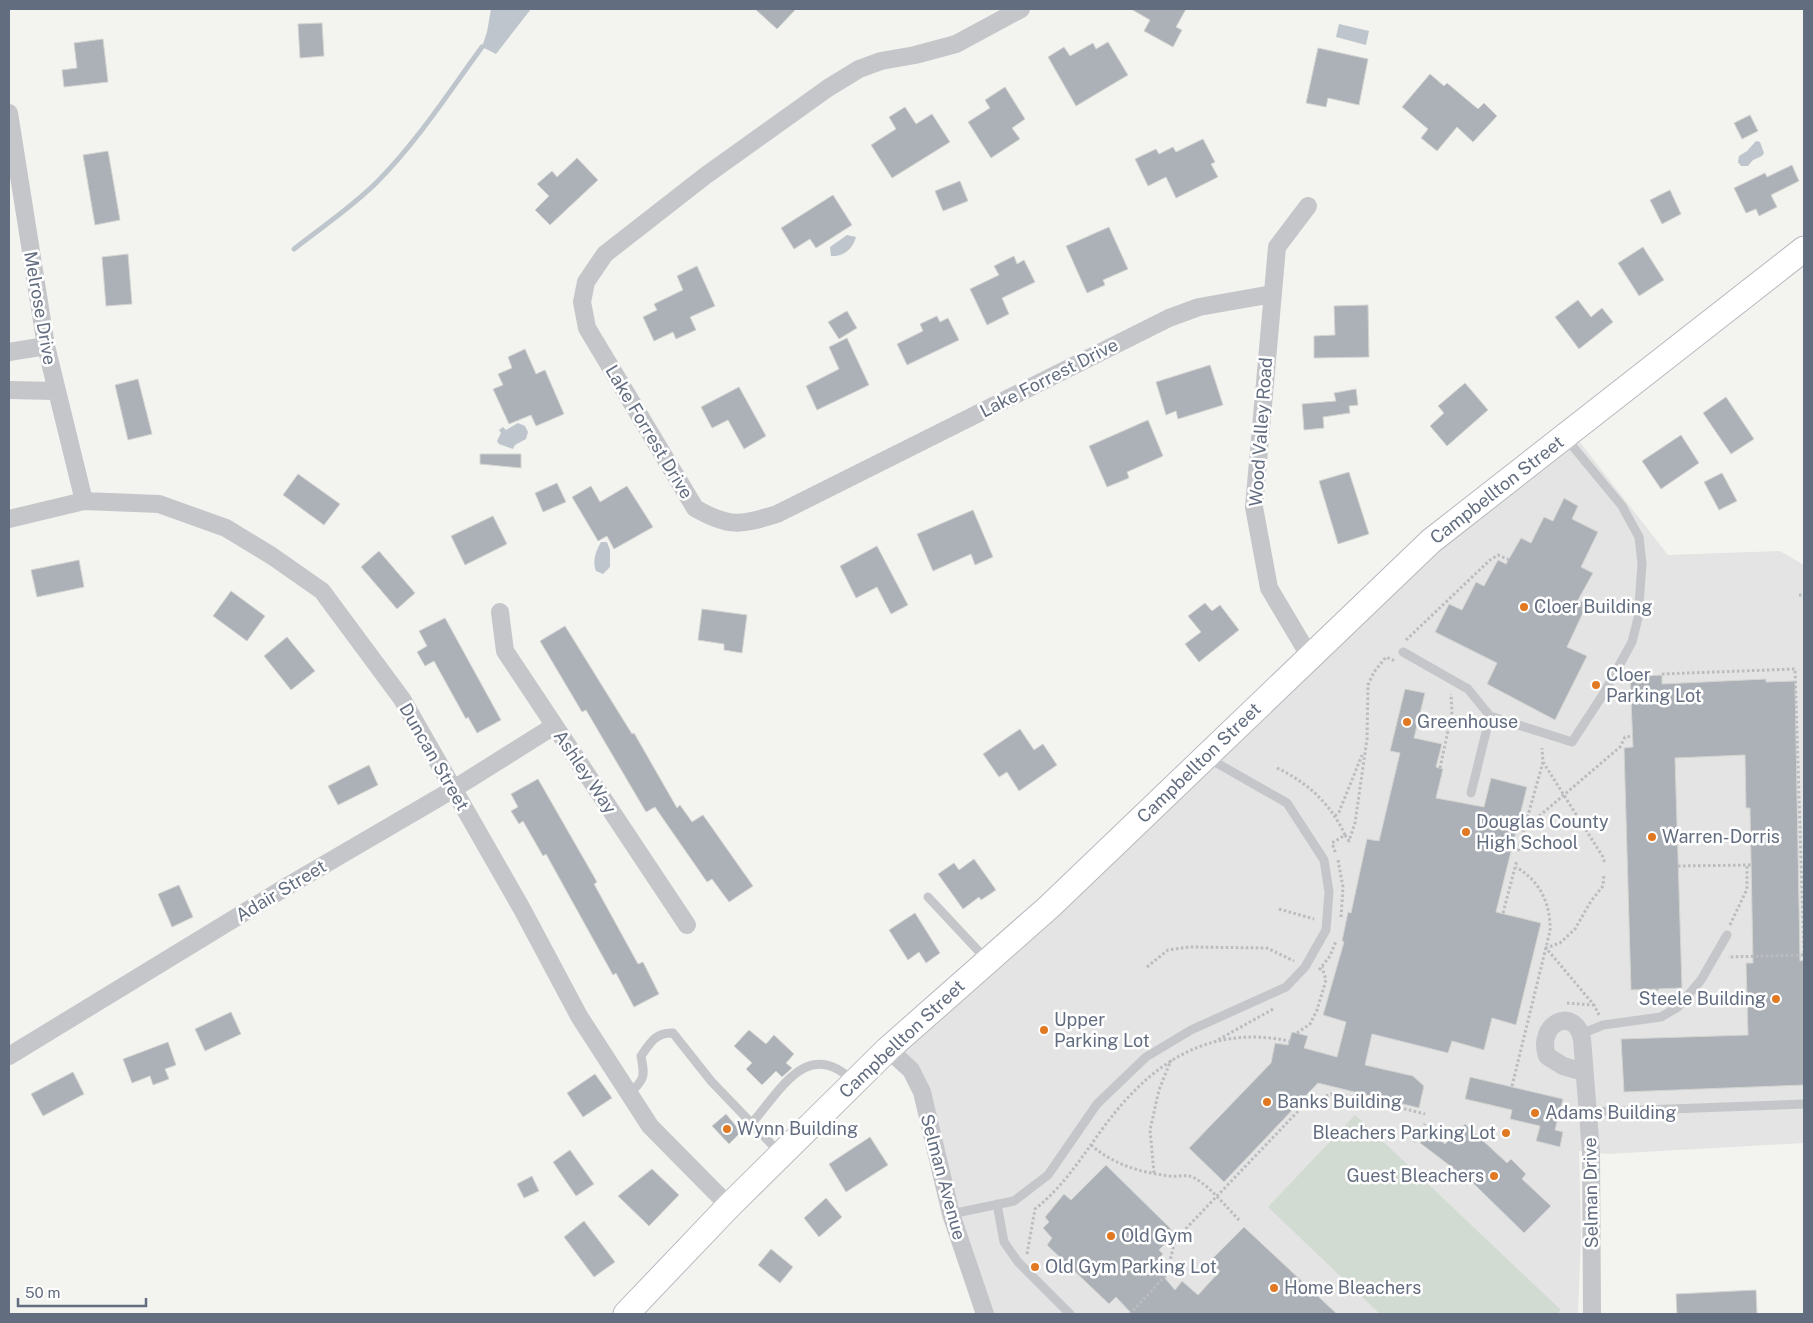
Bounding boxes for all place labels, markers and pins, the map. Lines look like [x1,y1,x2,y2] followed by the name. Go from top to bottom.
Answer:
[1534,596,1652,617] place label: Cloer Building
[1518,601,1530,613] marker: Cloer Building
[1606,664,1702,706] place label: Cloer Parking Lot
[1590,679,1602,691] marker: Cloer Parking Lot
[1417,711,1518,732] place label: Greenhouse
[1401,716,1413,728] marker: Greenhouse
[1476,811,1609,853] place label: Douglas County High School
[1460,826,1472,838] marker: Douglas County High School
[1662,826,1780,847] place label: Warren-Dorris
[1646,831,1658,843] marker: Warren-Dorris
[1638,988,1766,1009] place label: Steele Building
[1770,993,1782,1005] marker: Steele Building
[1054,1009,1150,1051] place label: Upper Parking Lot
[1038,1024,1050,1036] marker: Upper Parking Lot
[1277,1091,1402,1112] place label: Banks Building
[1261,1096,1273,1108] marker: Banks Building
[1545,1102,1676,1123] place label: Adams Building
[1529,1107,1541,1119] marker: Adams Building
[737,1118,858,1139] place label: Wynn Building
[1313,1122,1496,1143] place label: Bleachers Parking Lot
[721,1123,733,1135] marker: Wynn Building
[1500,1127,1512,1139] marker: Bleachers Parking Lot
[1347,1165,1484,1186] place label: Guest Bleachers
[1488,1170,1500,1182] marker: Guest Bleachers
[1121,1225,1193,1246] place label: Old Gym
[1105,1230,1117,1242] marker: Old Gym
[1045,1256,1217,1277] place label: Old Gym Parking Lot
[1029,1261,1041,1273] marker: Old Gym Parking Lot
[1284,1277,1421,1298] place label: Home Bleachers
[1268,1282,1280,1294] marker: Home Bleachers

